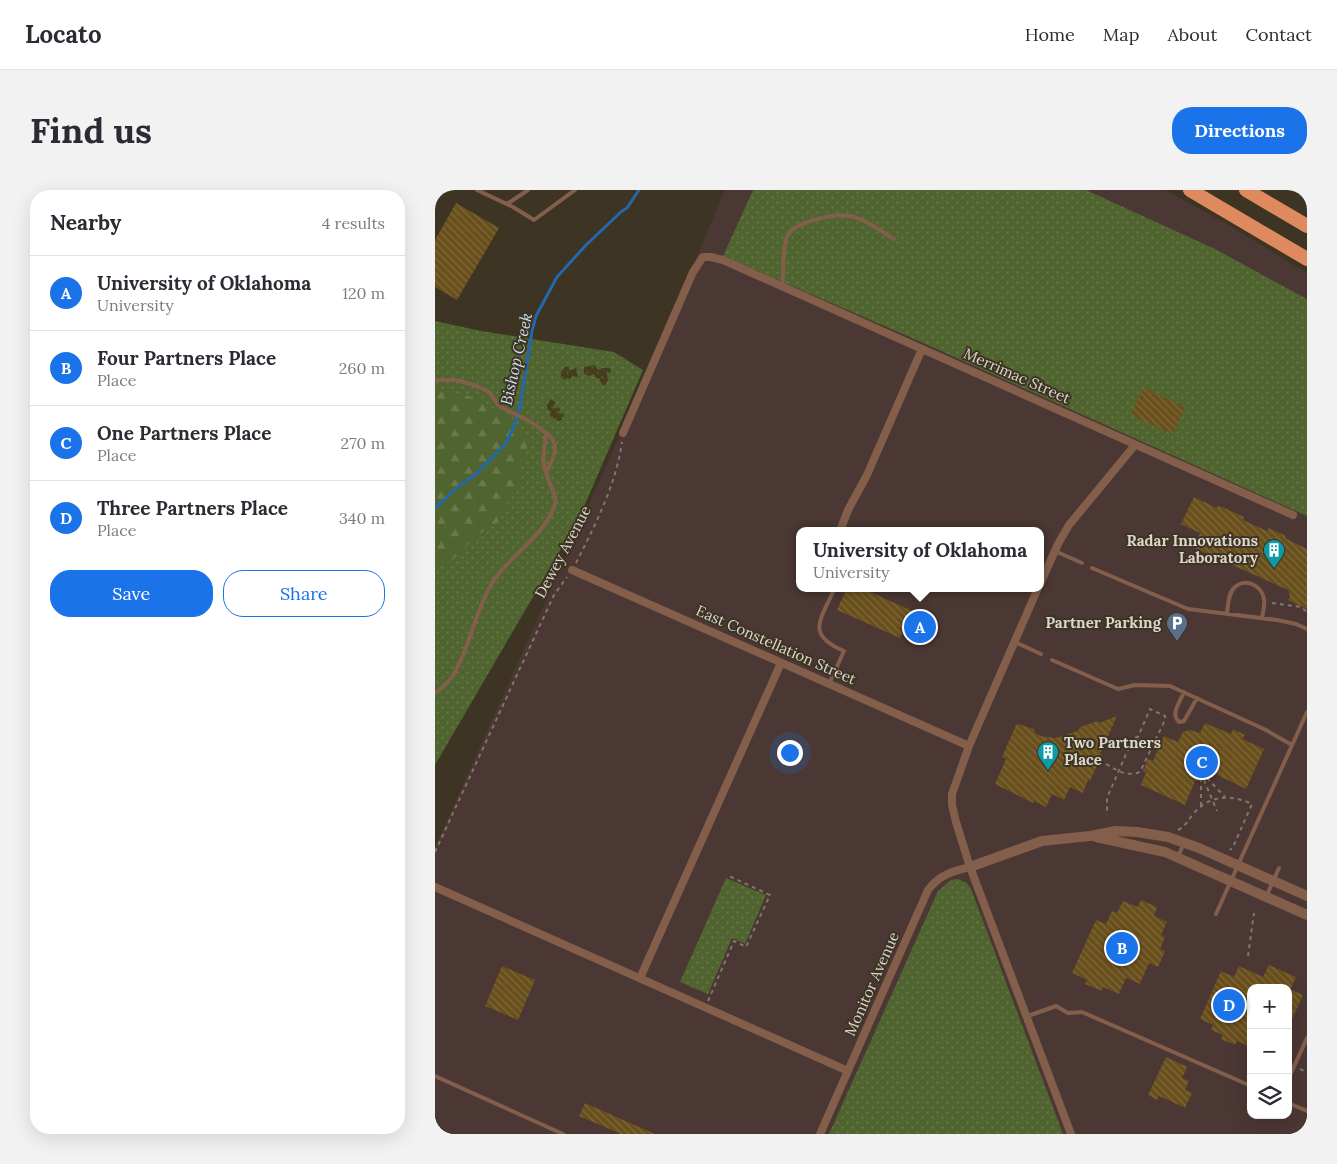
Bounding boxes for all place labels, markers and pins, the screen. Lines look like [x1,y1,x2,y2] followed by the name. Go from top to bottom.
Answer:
[1126,531,1259,567] place label: Radar Innovations Laboratory
[1262,538,1286,569] building icon: Radar Innovations Laboratory
[904,608,936,646] pin: A
[1165,611,1189,642] parking icon: Partner Parking
[1045,613,1162,632] place label: Partner Parking
[1064,733,1161,769] place label: Two Partners Place
[1036,740,1060,771] building icon: Two Partners Place
[1186,743,1218,781] pin: C
[1106,929,1138,967] pin: B
[1213,986,1245,1024] pin: D

